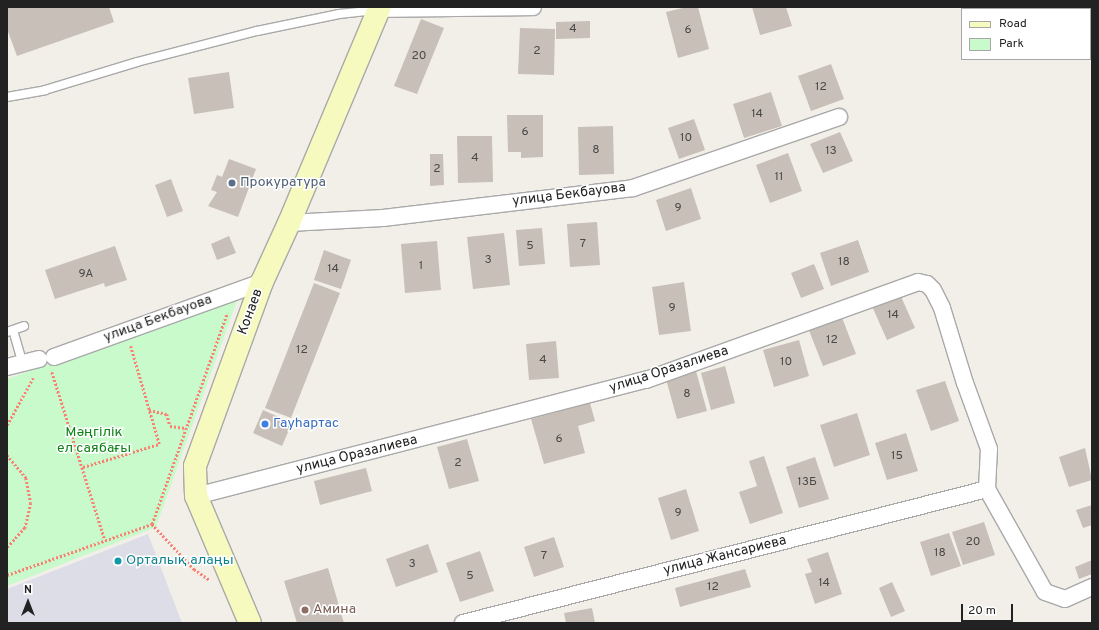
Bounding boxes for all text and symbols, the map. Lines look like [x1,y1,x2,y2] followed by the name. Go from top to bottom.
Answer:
[961,8,1091,60] legend
[999,16,1027,32] text: Road
[569,23,577,37] house number: 4
[684,24,692,38] house number: 6
[999,36,1024,52] text: Park
[533,45,541,59] house number: 2
[411,50,427,64] house number: 20
[815,81,827,95] house number: 12
[751,108,763,122] house number: 14
[521,126,529,140] house number: 6
[680,132,692,146] house number: 10
[592,144,600,158] house number: 8
[825,145,837,159] house number: 13
[471,152,479,166] house number: 4
[433,163,441,177] house number: 2
[775,171,783,185] house number: 11
[240,175,326,191] place label: Прокуратура
[227,178,237,188] marker: Прокуратура
[511,180,627,210] street label: улица Бекбауова
[674,202,682,216] house number: 9
[580,238,586,252] house number: 7
[526,240,534,254] house number: 5
[484,254,492,268] house number: 3
[838,256,850,270] house number: 18
[419,260,423,274] house number: 1
[327,263,339,277] house number: 14
[79,268,93,282] house number: 9А
[235,287,267,337] street label: Конаев
[101,292,215,346] street label: улица Бекбауова
[668,302,676,316] house number: 9
[887,309,899,323] house number: 14
[826,334,838,348] house number: 12
[607,343,731,397] street label: улица Оразалиева
[296,344,308,358] house number: 12
[539,354,547,368] house number: 4
[780,356,792,370] house number: 10
[683,388,691,402] house number: 8
[273,416,339,432] place label: Гауһартас
[260,419,270,429] marker: Гауһартас
[57,425,131,458] park label: Мәңгілік ел саябағы
[295,432,419,478] street label: улица Оразалиева
[555,433,563,447] house number: 6
[891,450,903,464] house number: 15
[454,457,462,471] house number: 2
[797,476,817,490] house number: 13Б
[674,507,682,521] house number: 9
[662,533,788,579] street label: улица Жансариева
[965,536,981,550] house number: 20
[934,547,946,561] house number: 18
[541,550,547,564] house number: 7
[126,553,234,569] place label: Орталық алаңы
[113,556,123,566] marker: Орталық алаңы
[408,558,416,572] house number: 3
[466,570,474,584] house number: 5
[818,577,830,591] house number: 14
[707,581,719,595] house number: 12
[8,582,48,622] north arrow
[24,583,32,597] text: N
[963,596,1015,622] scale bar
[313,602,356,618] place label: Амина
[968,603,996,619] text: 20 m
[300,605,310,615] marker: Амина

